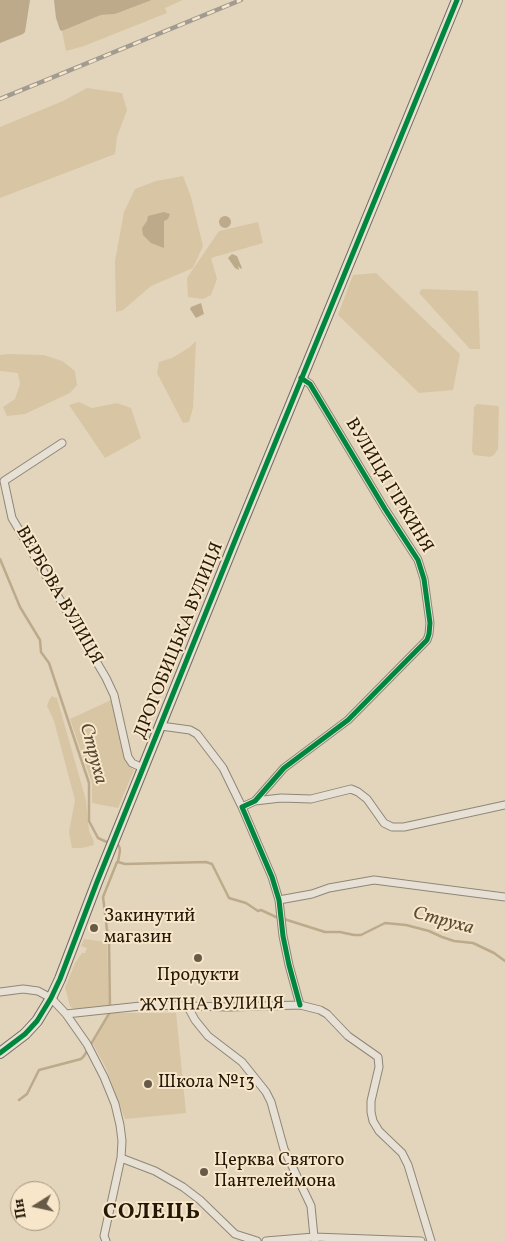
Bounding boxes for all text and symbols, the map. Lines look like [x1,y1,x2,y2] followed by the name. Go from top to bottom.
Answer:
[339,415,437,557] street label: ВУЛИЦЯ ГІРКИНЯ
[10,523,106,669] street label: ВЕРБОВА ВУЛИЦЯ
[131,540,229,742] street label: ДРОГОБИЦЬКА ВУЛИЦЯ
[73,721,111,787] water label: Струха
[410,903,476,941] water label: Струха
[104,907,195,950] place label: Закинутий магазин
[88,922,100,934] marker: Закинутий магазин
[192,952,204,964] marker: Продукти
[157,966,239,988] place label: Продукти
[139,994,285,1018] street label: ЖУПНА ВУЛИЦЯ
[158,1073,255,1095] place label: Школа №13
[142,1078,154,1090] marker: Школа №13
[214,1151,344,1194] place label: Церква Святого Пантелеймона
[198,1166,210,1178] marker: Церква Святого Пантелеймона
[10,1181,60,1231] north arrow
[10,1197,32,1220] text: Пн
[102,1201,202,1227] district label: СОЛЕЦЬ

